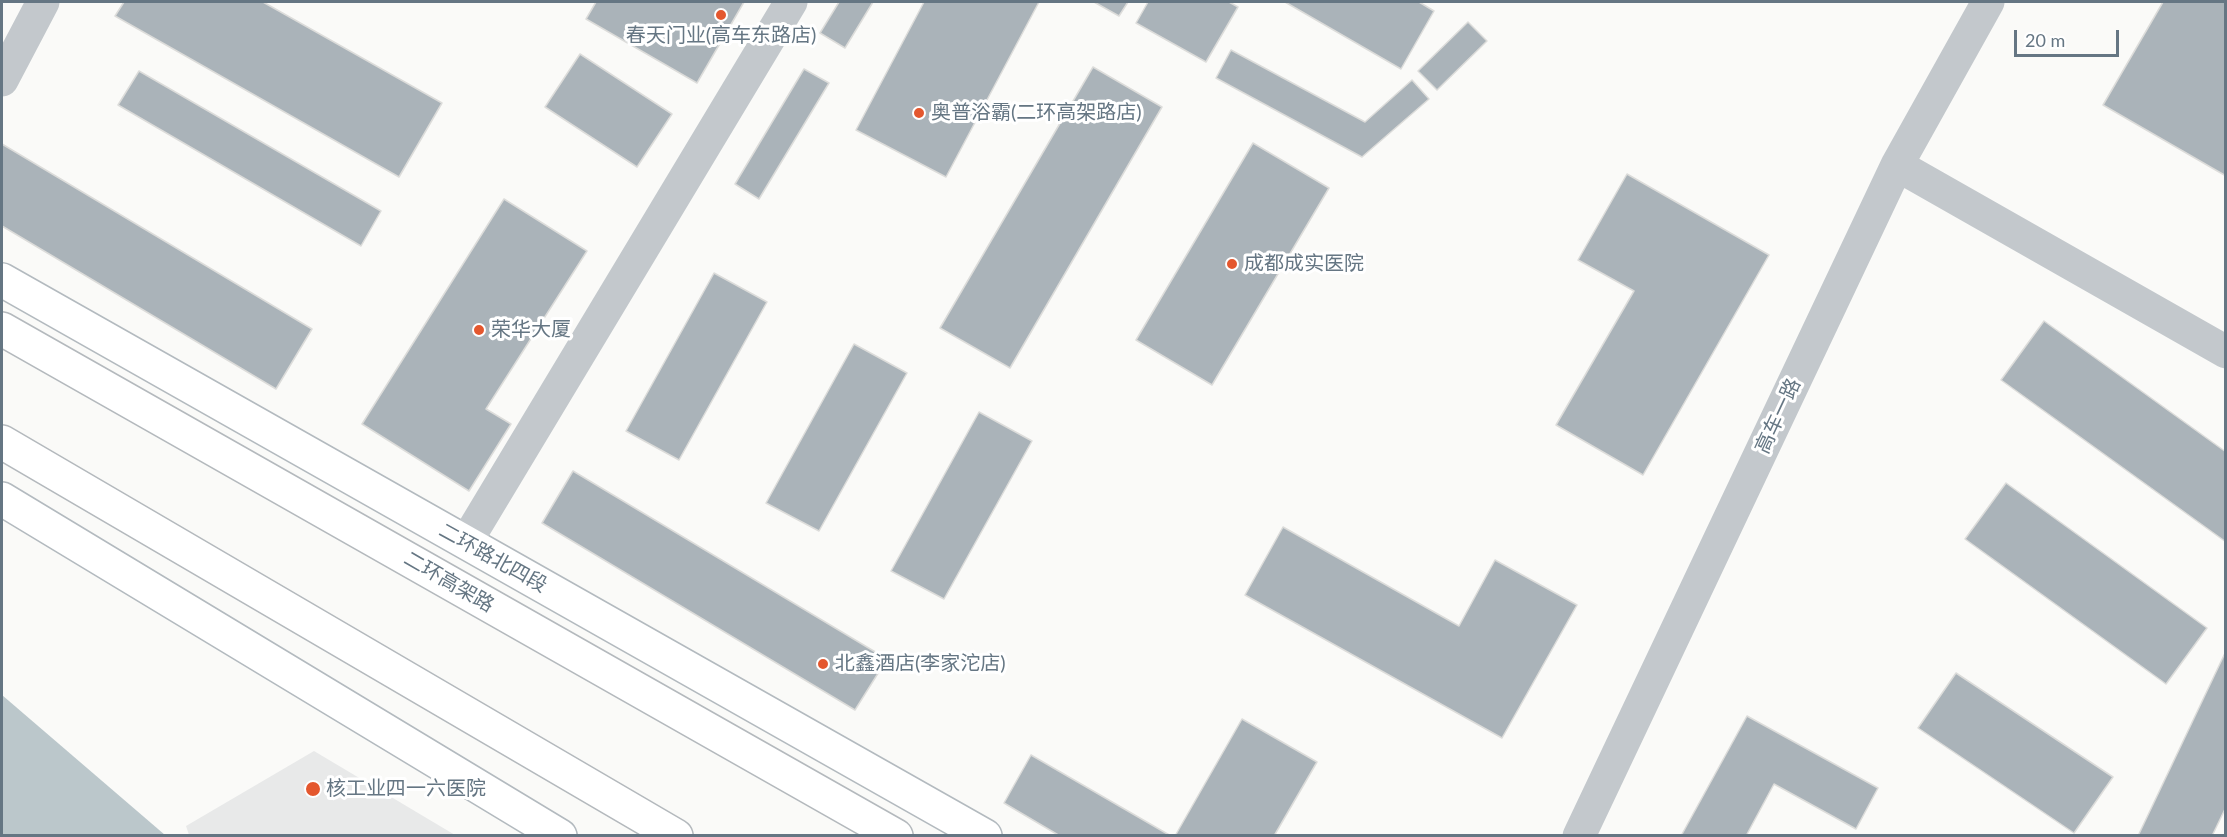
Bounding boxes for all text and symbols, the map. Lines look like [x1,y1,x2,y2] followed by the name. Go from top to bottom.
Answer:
[714,8,728,22] marker: 春天门业(高车东路店)
[2017,18,2122,56] scale bar
[626,24,816,48] place label: 春天门业(高车东路店)
[2025,29,2065,51] text: 20 m
[931,101,1142,125] place label: 奥普浴霸(二环高架路店)
[912,106,926,120] marker: 奥普浴霸(二环高架路店)
[1244,252,1364,276] place label: 成都成实医院
[1225,257,1239,271] marker: 成都成实医院
[491,318,571,342] place label: 荣华大厦
[472,323,486,337] marker: 荣华大厦
[1750,375,1806,457] street label: 高车一路
[435,518,551,598] street label: 二环路北四段
[400,547,498,617] street label: 二环高架路
[835,652,1006,676] place label: 北鑫酒店(李家沱店)
[816,657,830,671] marker: 北鑫酒店(李家沱店)
[326,777,486,801] place label: 核工业四一六医院
[304,780,322,798] marker: 核工业四一六医院

